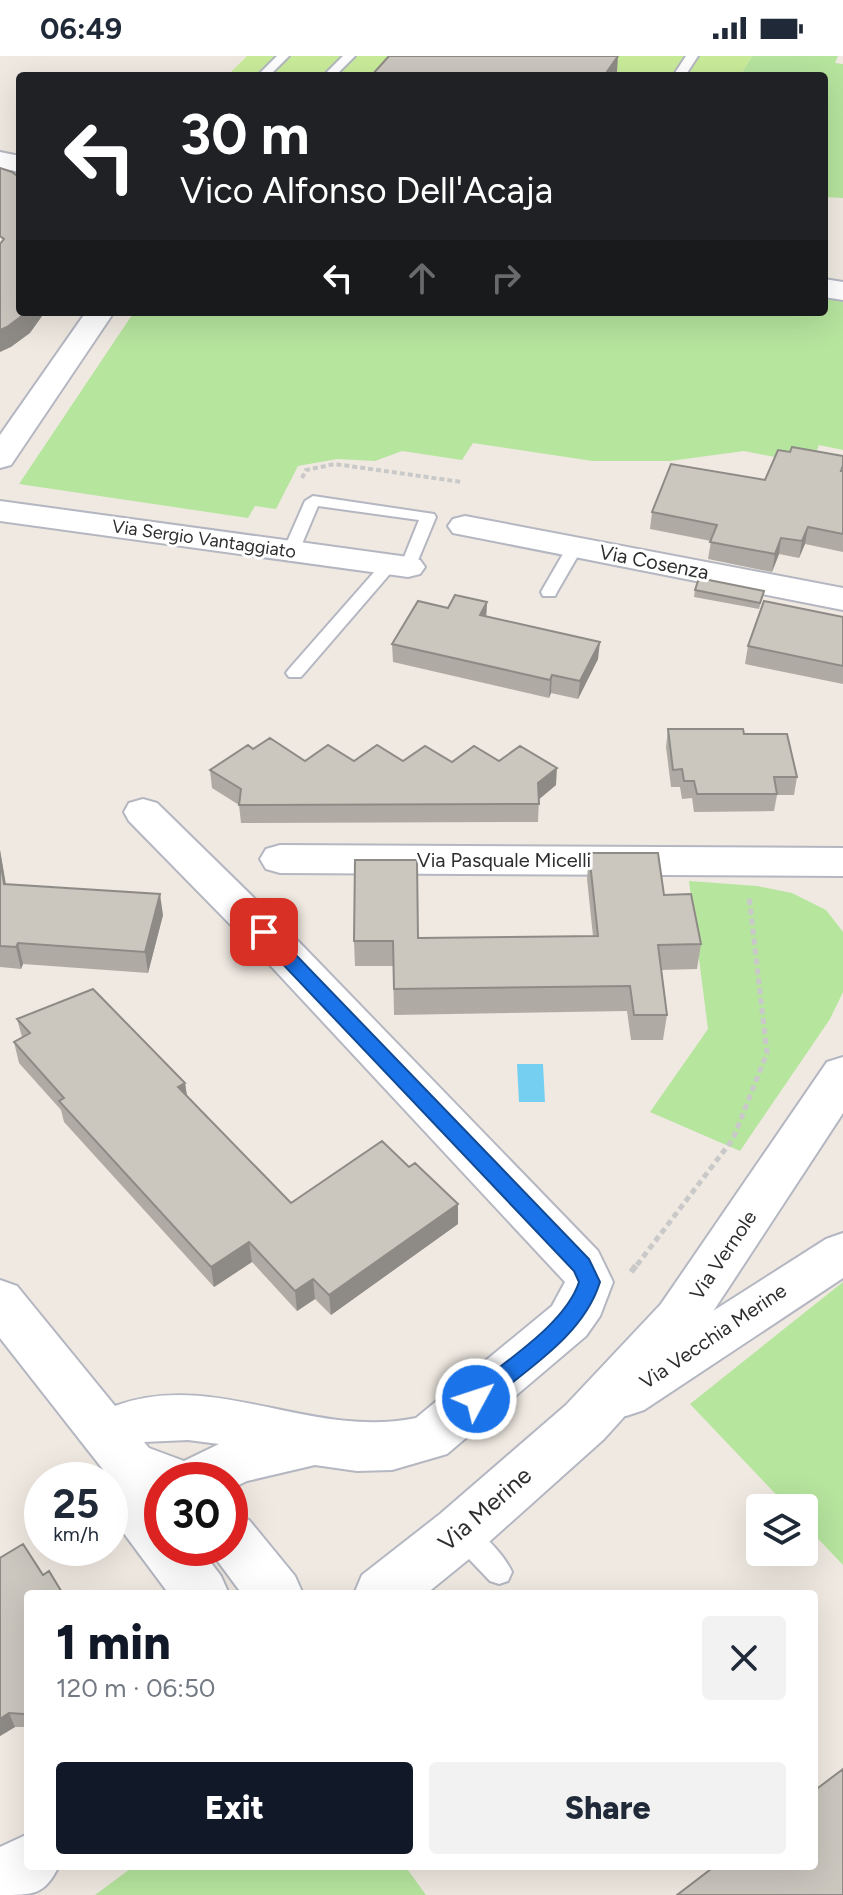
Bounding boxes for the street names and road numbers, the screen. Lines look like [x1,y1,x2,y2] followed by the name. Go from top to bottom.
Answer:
[111,515,297,563] street label: Via Sergio Vantaggiato
[597,540,711,584] street label: Via Cosenza
[417,848,591,872] street label: Via Pasquale Micelli
[684,1206,762,1304] street label: Via Vernole
[635,1278,791,1394] street label: Via Vecchia Merine
[432,1460,537,1557] street label: Via Merine

